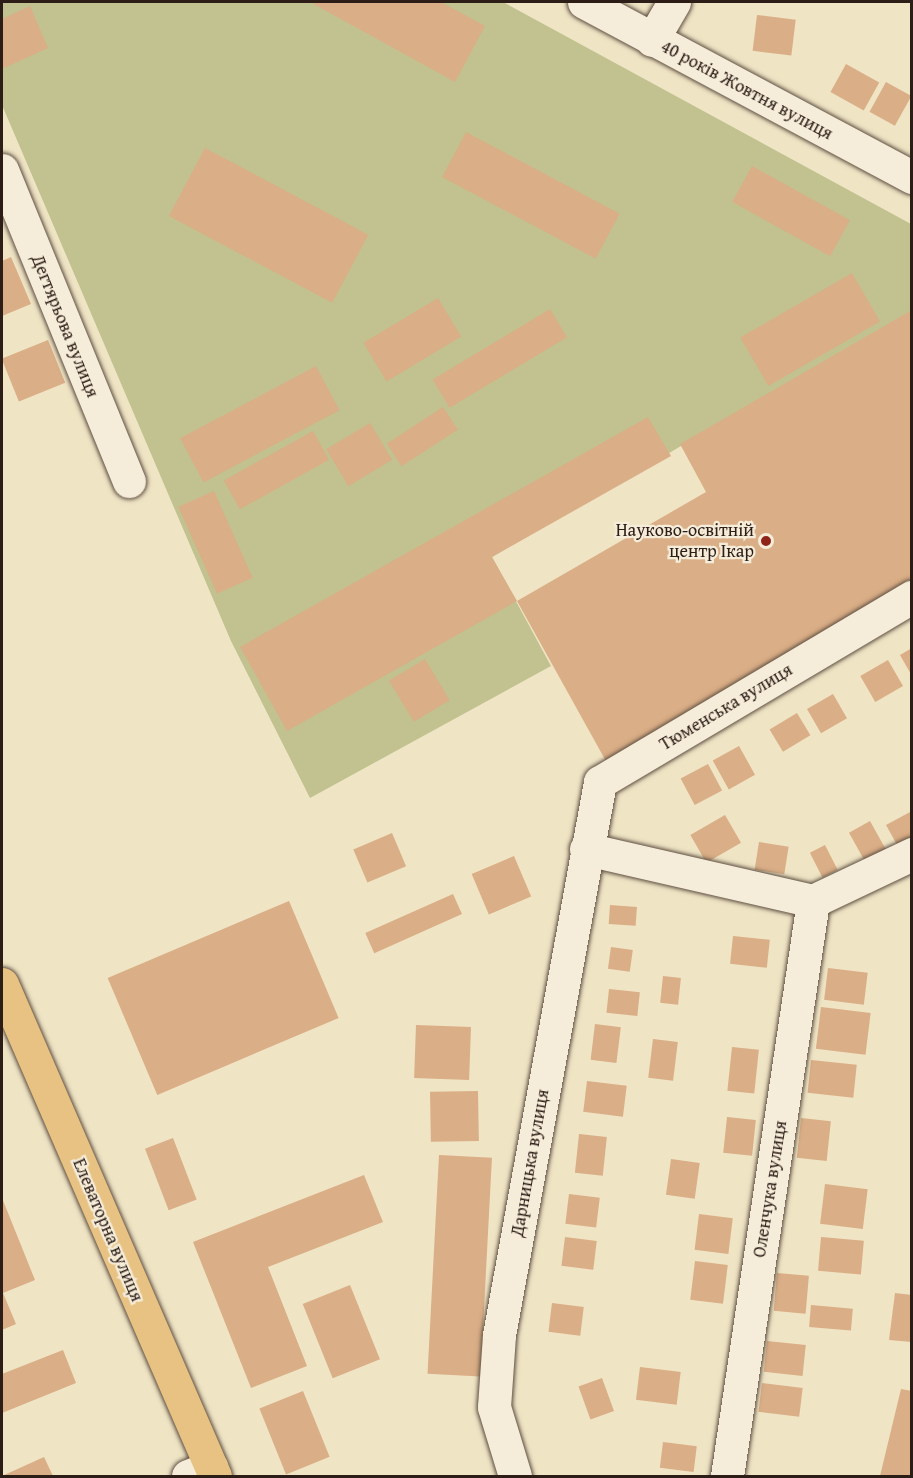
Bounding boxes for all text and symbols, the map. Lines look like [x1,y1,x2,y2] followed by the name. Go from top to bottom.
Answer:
[657,36,837,144] street label: 40 років Жовтня вулиця
[27,251,103,401] street label: Дегтярьова вулиця
[616,520,754,562] place label: Науково-освітній центр Ікар
[759,534,773,548] marker: Науково-освітній центр Ікар
[656,659,796,755] street label: Тюменська вулиця
[506,1087,554,1239] street label: Дарницька вулиця
[749,1119,791,1259] street label: Оленчука вулиця
[68,1155,148,1305] street label: Елеваторна вулиця

